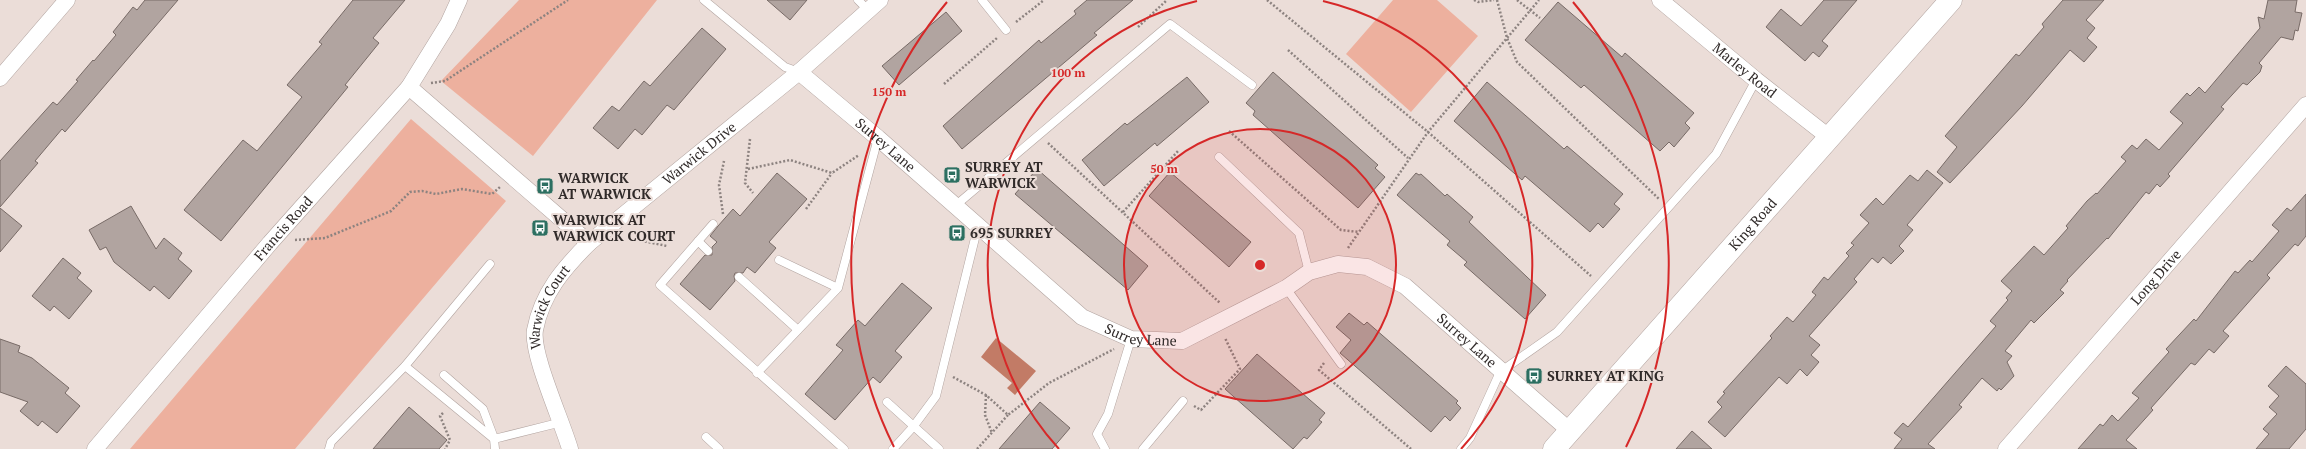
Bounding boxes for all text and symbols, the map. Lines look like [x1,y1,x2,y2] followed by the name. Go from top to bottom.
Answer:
[1709,38,1781,102] street label: Marley Road
[1051,65,1085,80] text: 100 m
[872,84,906,99] text: 150 m
[852,113,920,176] street label: Surrey Lane
[658,117,740,189] street label: Warwick Drive
[965,157,1043,192] place label: SURREY AT WARWICK
[1150,161,1178,176] text: 50 m
[942,165,962,185] bus stop icon: SURREY AT WARWICK
[558,168,651,203] place label: WARWICK AT WARWICK
[535,176,555,196] bus stop icon: WARWICK AT WARWICK
[249,192,317,264] street label: Francis Road
[1724,194,1781,254] street label: King Road
[553,210,676,245] place label: WARWICK AT WARWICK COURT
[530,218,550,238] bus stop icon: WARWICK AT WARWICK COURT
[947,223,967,243] bus stop icon: 695 SURREY
[970,223,1053,242] place label: 695 SURREY
[2126,245,2185,309] street label: Long Drive
[1253,258,1267,272] centre of rings
[524,259,575,351] street label: Warwick Court
[1433,309,1501,372] street label: Surrey Lane
[1102,318,1177,350] street label: Surrey Lane
[1524,366,1544,386] bus stop icon: SURREY AT KING
[1547,366,1664,385] place label: SURREY AT KING

